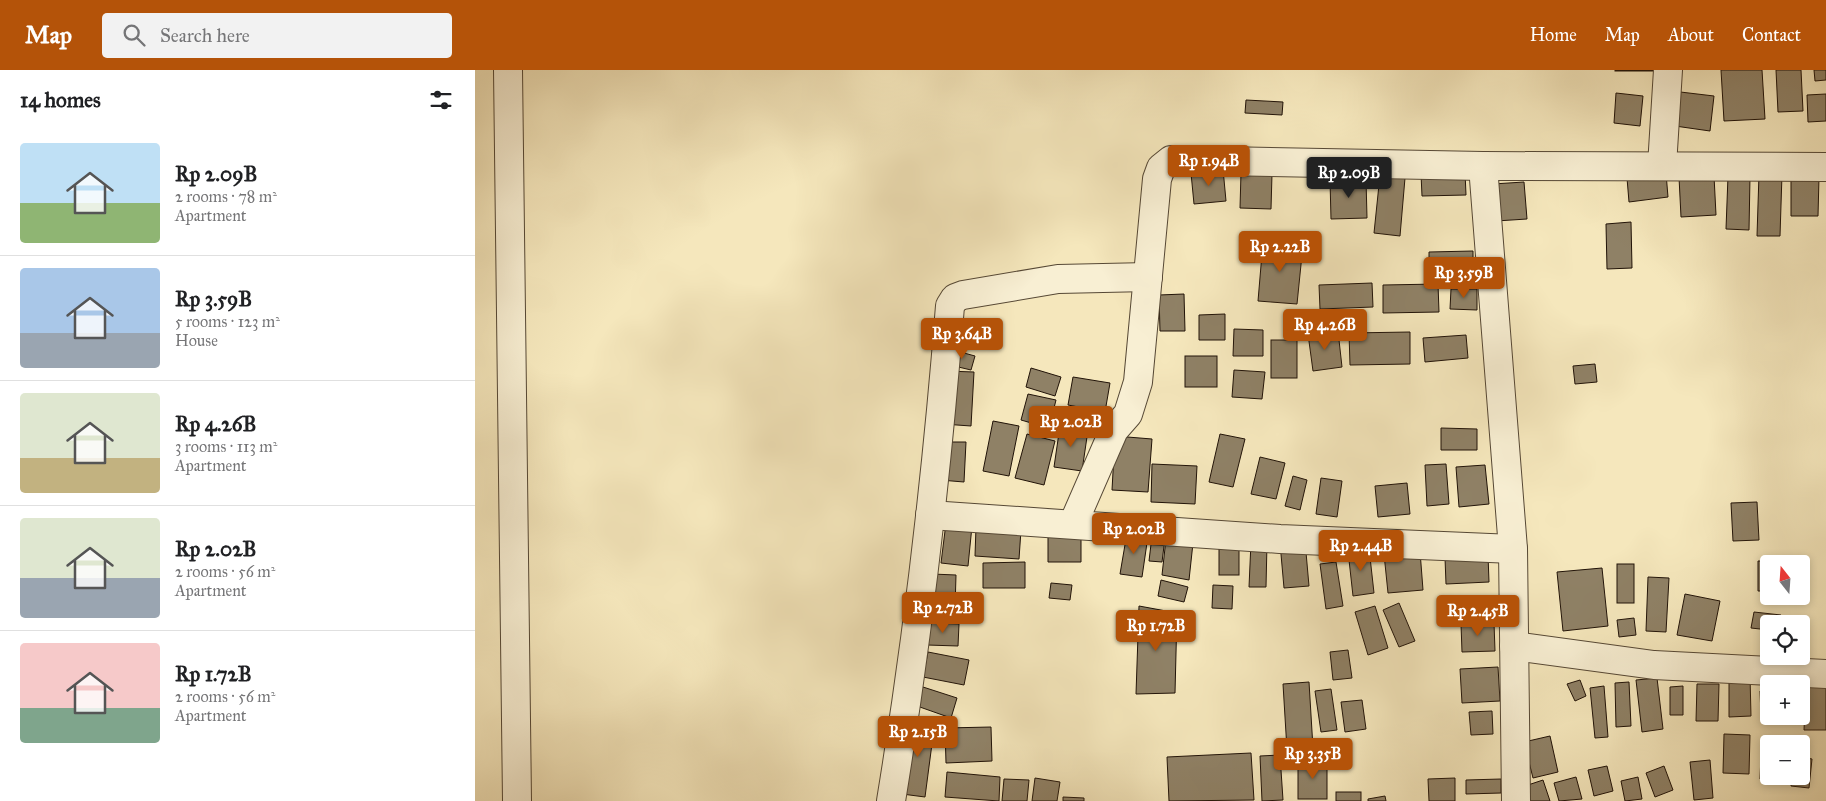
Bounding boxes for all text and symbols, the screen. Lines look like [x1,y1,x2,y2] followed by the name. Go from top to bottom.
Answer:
[102,13,452,58] search box
[25,20,72,50] text: Map
[120,21,148,49] icon: search
[160,24,250,47] text: Search here
[1530,24,1577,46] text: Home
[1605,24,1640,46] text: Map
[1668,24,1714,46] text: About
[1742,24,1801,46] text: Contact
[427,86,455,114] icon: filters
[20,87,101,113] text: 14 homes
[1157,144,1261,187] pin: Rp 1.94B
[1179,151,1239,170] text: Rp 1.94B
[1297,156,1401,199] pin: Rp 2.09B
[175,161,257,187] text: Rp 2.09B
[60,163,120,223] icon: home
[1318,163,1380,182] text: Rp 2.09B
[175,187,277,206] text: 2 rooms · 78 m²
[175,206,247,225] text: Apartment
[1228,230,1332,273] pin: Rp 2.22B
[1250,237,1310,256] text: Rp 2.22B
[1412,256,1516,299] pin: Rp 3.59B
[1435,263,1493,282] text: Rp 3.59B
[175,286,252,312] text: Rp 3.59B
[60,288,120,348] icon: home
[1273,308,1377,351] pin: Rp 4.26B
[175,312,280,331] text: 5 rooms · 123 m²
[1294,315,1356,334] text: Rp 4.26B
[910,318,1014,360] pin: Rp 3.64B
[932,324,992,343] text: Rp 3.64B
[175,331,218,350] text: House
[1019,406,1123,448] pin: Rp 2.02B
[175,411,256,437] text: Rp 4.26B
[1040,412,1102,431] text: Rp 2.02B
[60,413,120,473] icon: home
[175,437,277,456] text: 3 rooms · 113 m²
[175,456,247,475] text: Apartment
[1082,512,1186,555] pin: Rp 2.02B
[1103,519,1165,538] text: Rp 2.02B
[1309,530,1413,572] pin: Rp 2.44B
[175,536,256,562] text: Rp 2.02B
[1330,536,1392,555] text: Rp 2.44B
[60,538,120,598] icon: home
[1760,555,1810,605] north arrow
[1760,555,1810,785] map controls
[175,562,275,581] text: 2 rooms · 56 m²
[175,581,247,600] text: Apartment
[891,592,995,634] pin: Rp 2.72B
[1426,594,1530,637] pin: Rp 2.45B
[913,598,973,617] text: Rp 2.72B
[1447,601,1509,620] text: Rp 2.45B
[1104,610,1208,652] pin: Rp 1.72B
[1760,615,1810,665] button: locate
[1127,616,1185,635] text: Rp 1.72B
[175,661,252,687] text: Rp 1.72B
[60,663,120,723] icon: home
[1760,675,1810,725] button: +
[175,687,275,706] text: 2 rooms · 56 m²
[175,706,247,725] text: Apartment
[866,716,970,758] pin: Rp 2.15B
[889,722,947,741] text: Rp 2.15B
[1760,735,1810,785] button: −
[1261,738,1365,780] pin: Rp 3.35B
[1285,744,1341,763] text: Rp 3.35B

